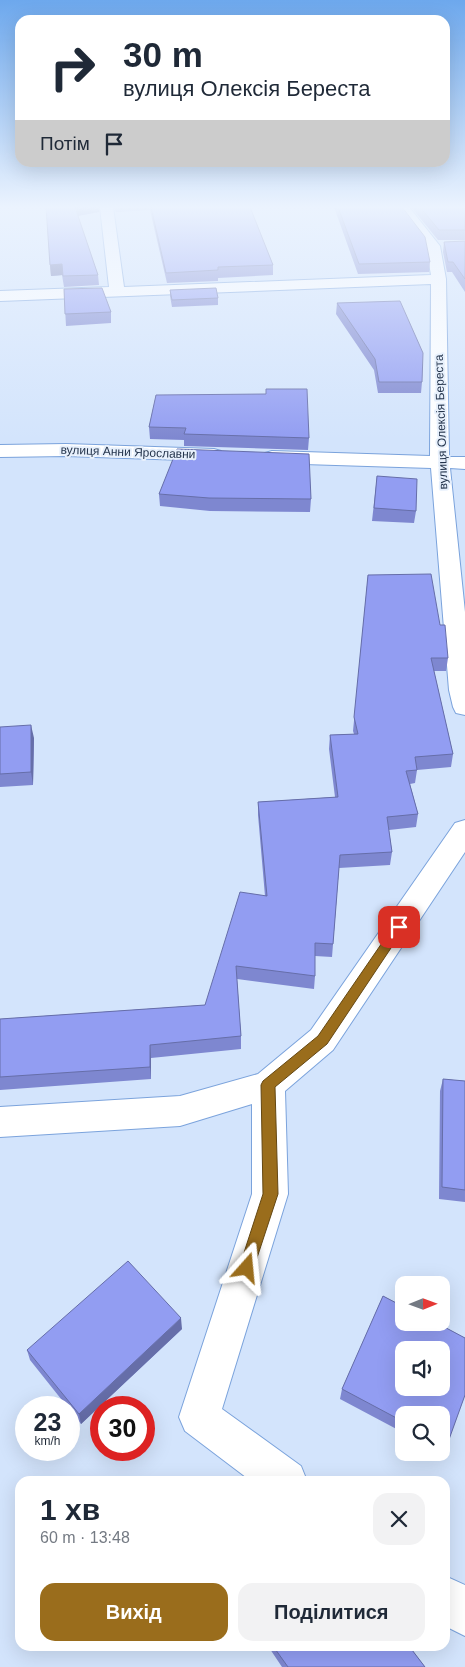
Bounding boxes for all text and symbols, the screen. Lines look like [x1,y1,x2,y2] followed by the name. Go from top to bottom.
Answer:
[40,35,105,100] icon: right
[123,35,203,74] text: 30 m
[123,76,370,101] text: вулиця Олексія Береста
[100,130,128,158] icon: arrive
[40,133,90,154] text: Потім
[432,354,450,490] street label: вулиця Олексія Береста
[60,443,196,461] street label: вулиця Анни Ярославни
[378,906,420,948] pin
[385,913,413,941] icon: arrive
[220,1241,272,1293] position arrow
[395,1276,450,1331] north arrow
[395,1276,450,1461] map controls
[395,1341,450,1396] button: sound
[90,1396,155,1461] speed limit sign: 30
[395,1406,450,1461] button: search
[34,1408,61,1436] text: 23
[34,1434,61,1448] text: km/h
[40,1493,100,1526] text: 1 хв
[373,1493,425,1545] button: close
[40,1529,130,1546] text: 60 m · 13:48
[40,1583,228,1641] button: Вихід
[238,1583,425,1641] button: Поділитися

